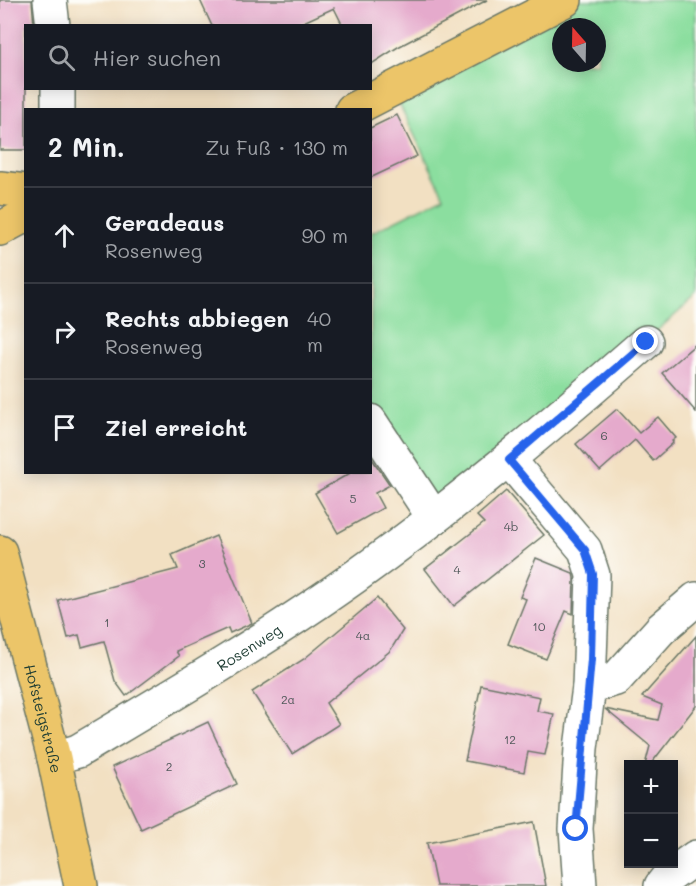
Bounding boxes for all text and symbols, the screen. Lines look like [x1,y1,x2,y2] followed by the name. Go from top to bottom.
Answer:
[552,18,606,72] north arrow
[24,24,372,90] search box
[45,41,78,74] icon: search
[93,43,221,72] text: Hier suchen
[48,130,125,164] text: 2 Min.
[206,134,348,160] text: Zu Fuß · 130 m
[105,208,224,237] text: Geradeaus
[48,219,81,252] icon: ahead
[302,222,348,248] text: 90 m
[105,237,202,263] text: Rosenweg
[105,304,289,333] text: Rechts abbiegen
[307,305,331,357] text: 40 m
[48,315,81,348] icon: right
[632,328,658,354] route end
[105,333,202,359] text: Rosenweg
[48,411,81,444] icon: arrive
[105,413,247,442] text: Ziel erreicht
[600,427,608,443] house number: 6
[350,490,357,506] house number: 5
[504,518,518,534] house number: 4b
[198,555,206,571] house number: 3
[453,561,461,577] house number: 4
[104,614,110,630] house number: 1
[533,618,546,634] house number: 10
[213,619,286,675] street label: Rosenweg
[356,627,370,643] house number: 4a
[20,662,67,775] street label: Hofsteigstraße
[281,691,295,707] house number: 2a
[504,731,516,747] house number: 12
[166,758,172,774] house number: 2
[624,760,678,868] map controls
[624,760,678,814] button: +
[624,814,678,868] button: −
[562,815,588,841] route start

